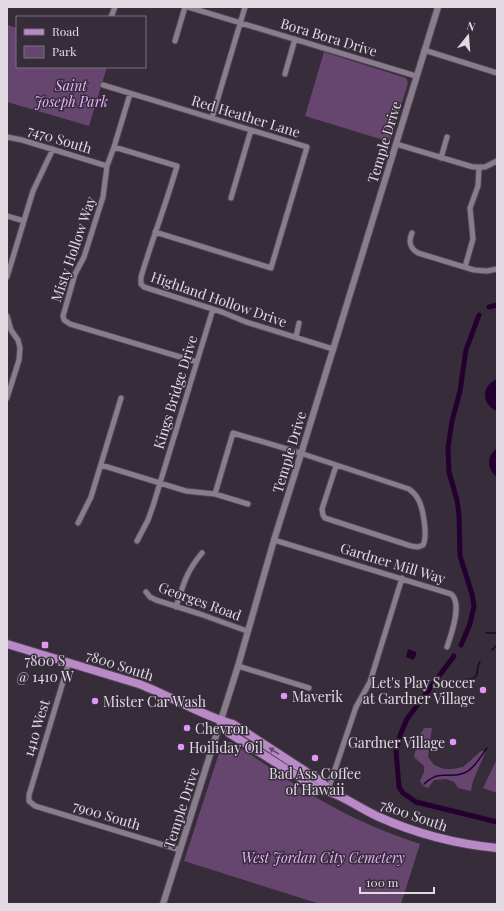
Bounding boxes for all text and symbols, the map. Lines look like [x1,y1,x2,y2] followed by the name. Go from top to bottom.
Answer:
[278,13,380,61] street label: Bora Bora Drive
[16,16,146,68] legend
[448,16,488,56] north arrow
[465,18,477,34] text: N
[52,23,79,39] text: Road
[52,43,77,59] text: Park
[34,76,108,111] park label: Saint Joseph Park
[189,90,303,142] street label: Red Heather Lane
[363,99,405,185] street label: Temple Drive
[26,120,95,158] street label: 7470 South
[46,194,100,304] street label: Misty Hollow Way
[148,267,290,331] street label: Highland Hollow Drive
[149,333,201,451] street label: Kings Bridge Drive
[268,409,310,495] street label: Temple Drive
[338,538,448,588] street label: Gardner Mill Way
[156,577,244,625] street label: Georges Road
[40,640,50,650] marker: 7800 S @ 1410 W
[84,645,157,685] street label: 7800 South
[16,651,74,686] place label: 7800 S @ 1410 W
[363,673,476,708] place label: Let's Play Soccer at Gardner Village
[478,685,488,695] marker: Let's Play Soccer at Gardner Village
[292,687,343,706] place label: Maverik
[279,691,289,701] marker: Maverik
[103,692,207,711] place label: Mister Car Wash
[18,696,54,759] street label: 1410 West
[90,696,100,706] marker: Mister Car Wash
[195,719,249,738] place label: Chevron
[182,723,192,733] marker: Chevron
[348,733,445,752] place label: Gardner Village
[448,737,458,747] marker: Gardner Village
[189,738,263,757] place label: Hoiliday Oil
[176,742,186,752] marker: Hoiliday Oil
[269,747,279,755] one-way arrow
[310,753,320,763] marker: Bad Ass Coffee of Hawaii
[269,764,361,799] place label: Bad Ass Coffee of Hawaii
[159,765,203,851] street label: Temple Drive
[378,795,451,836] street label: 7800 South
[71,796,144,834] street label: 7900 South
[241,848,405,867] park label: West Jordan City Cemetery
[360,869,434,895] scale bar
[366,874,399,890] text: 100 m

